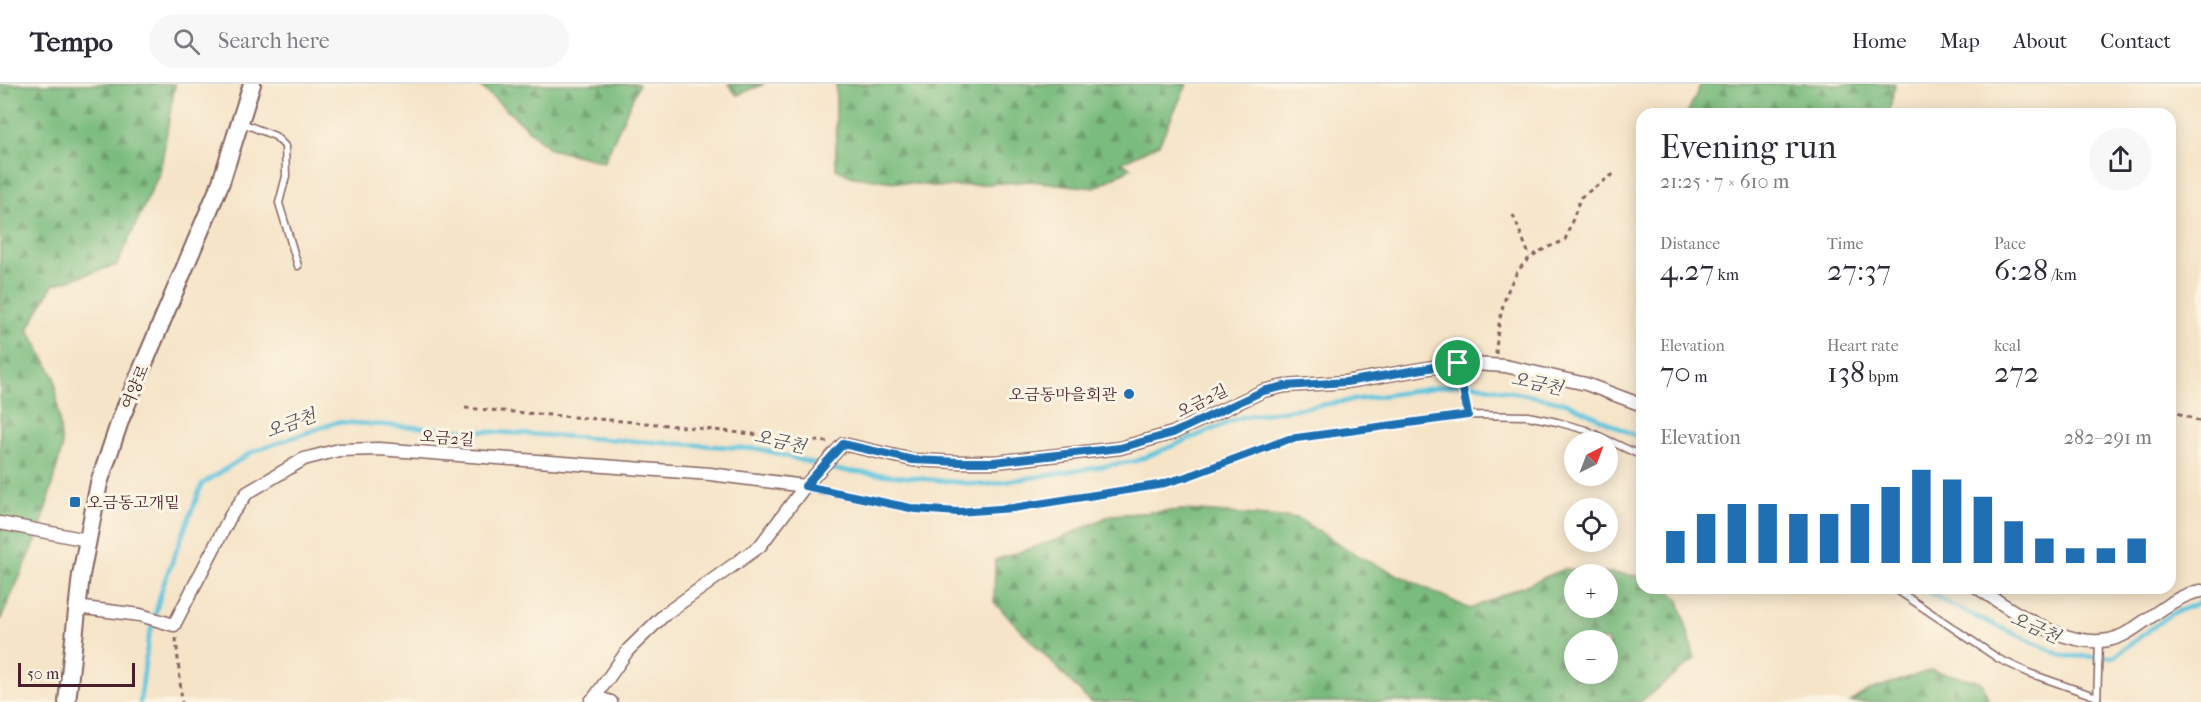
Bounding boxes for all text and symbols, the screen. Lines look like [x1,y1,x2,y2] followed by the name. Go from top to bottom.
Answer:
[149,14,569,68] search box
[30,25,113,58] text: Tempo
[170,25,203,58] icon: search
[218,28,330,54] text: Search here
[1852,29,1907,53] text: Home
[1940,29,1980,53] text: Map
[2013,29,2067,53] text: About
[2100,29,2171,53] text: Contact
[1660,128,1837,167] text: Evening run
[2089,128,2152,191] button: share
[1660,170,1789,193] text: 21:25 · 7 × 610 m
[1660,234,1720,253] text: Distance
[1827,234,1863,253] text: Time
[1994,234,2026,253] text: Pace
[1660,253,1714,288] text: 4.27
[1827,253,1891,288] text: 27:37
[1994,253,2048,288] text: 6:28
[1714,265,1739,284] text: km
[2048,265,2077,284] text: /km
[1660,336,1725,355] text: Elevation
[1827,336,1899,355] text: Heart rate
[1994,336,2021,355] text: kcal
[1432,337,1483,388] pin
[1441,346,1474,379] icon: arrive
[1660,355,1691,390] text: 70
[1827,355,1865,390] text: 138
[1994,355,2039,390] text: 272
[117,361,153,412] street label: 여양로
[1691,367,1708,386] text: m
[1865,367,1899,386] text: bpm
[1509,368,1566,400] water label: 오금천
[1173,380,1231,422] street label: 오금2길
[1009,385,1118,404] place label: 오금동마을회관
[1122,387,1136,401] marker: 오금동마을회관
[263,405,321,443] water label: 오금천
[752,426,809,458] water label: 오금천
[1660,426,1741,449] text: Elevation
[2064,426,2152,449] text: 282–291 m
[419,427,475,449] street label: 오금2길
[1564,432,1618,486] north arrow
[1564,432,1618,684] map controls
[87,493,180,512] place label: 오금동고개밑
[68,495,82,509] marker: 오금동고개밑
[1564,498,1618,552] button: locate
[1564,564,1618,618] button: +
[2007,608,2065,649] water label: 오금천
[1564,630,1618,684] button: −
[18,660,135,688] scale bar
[27,664,59,683] text: 50 m

